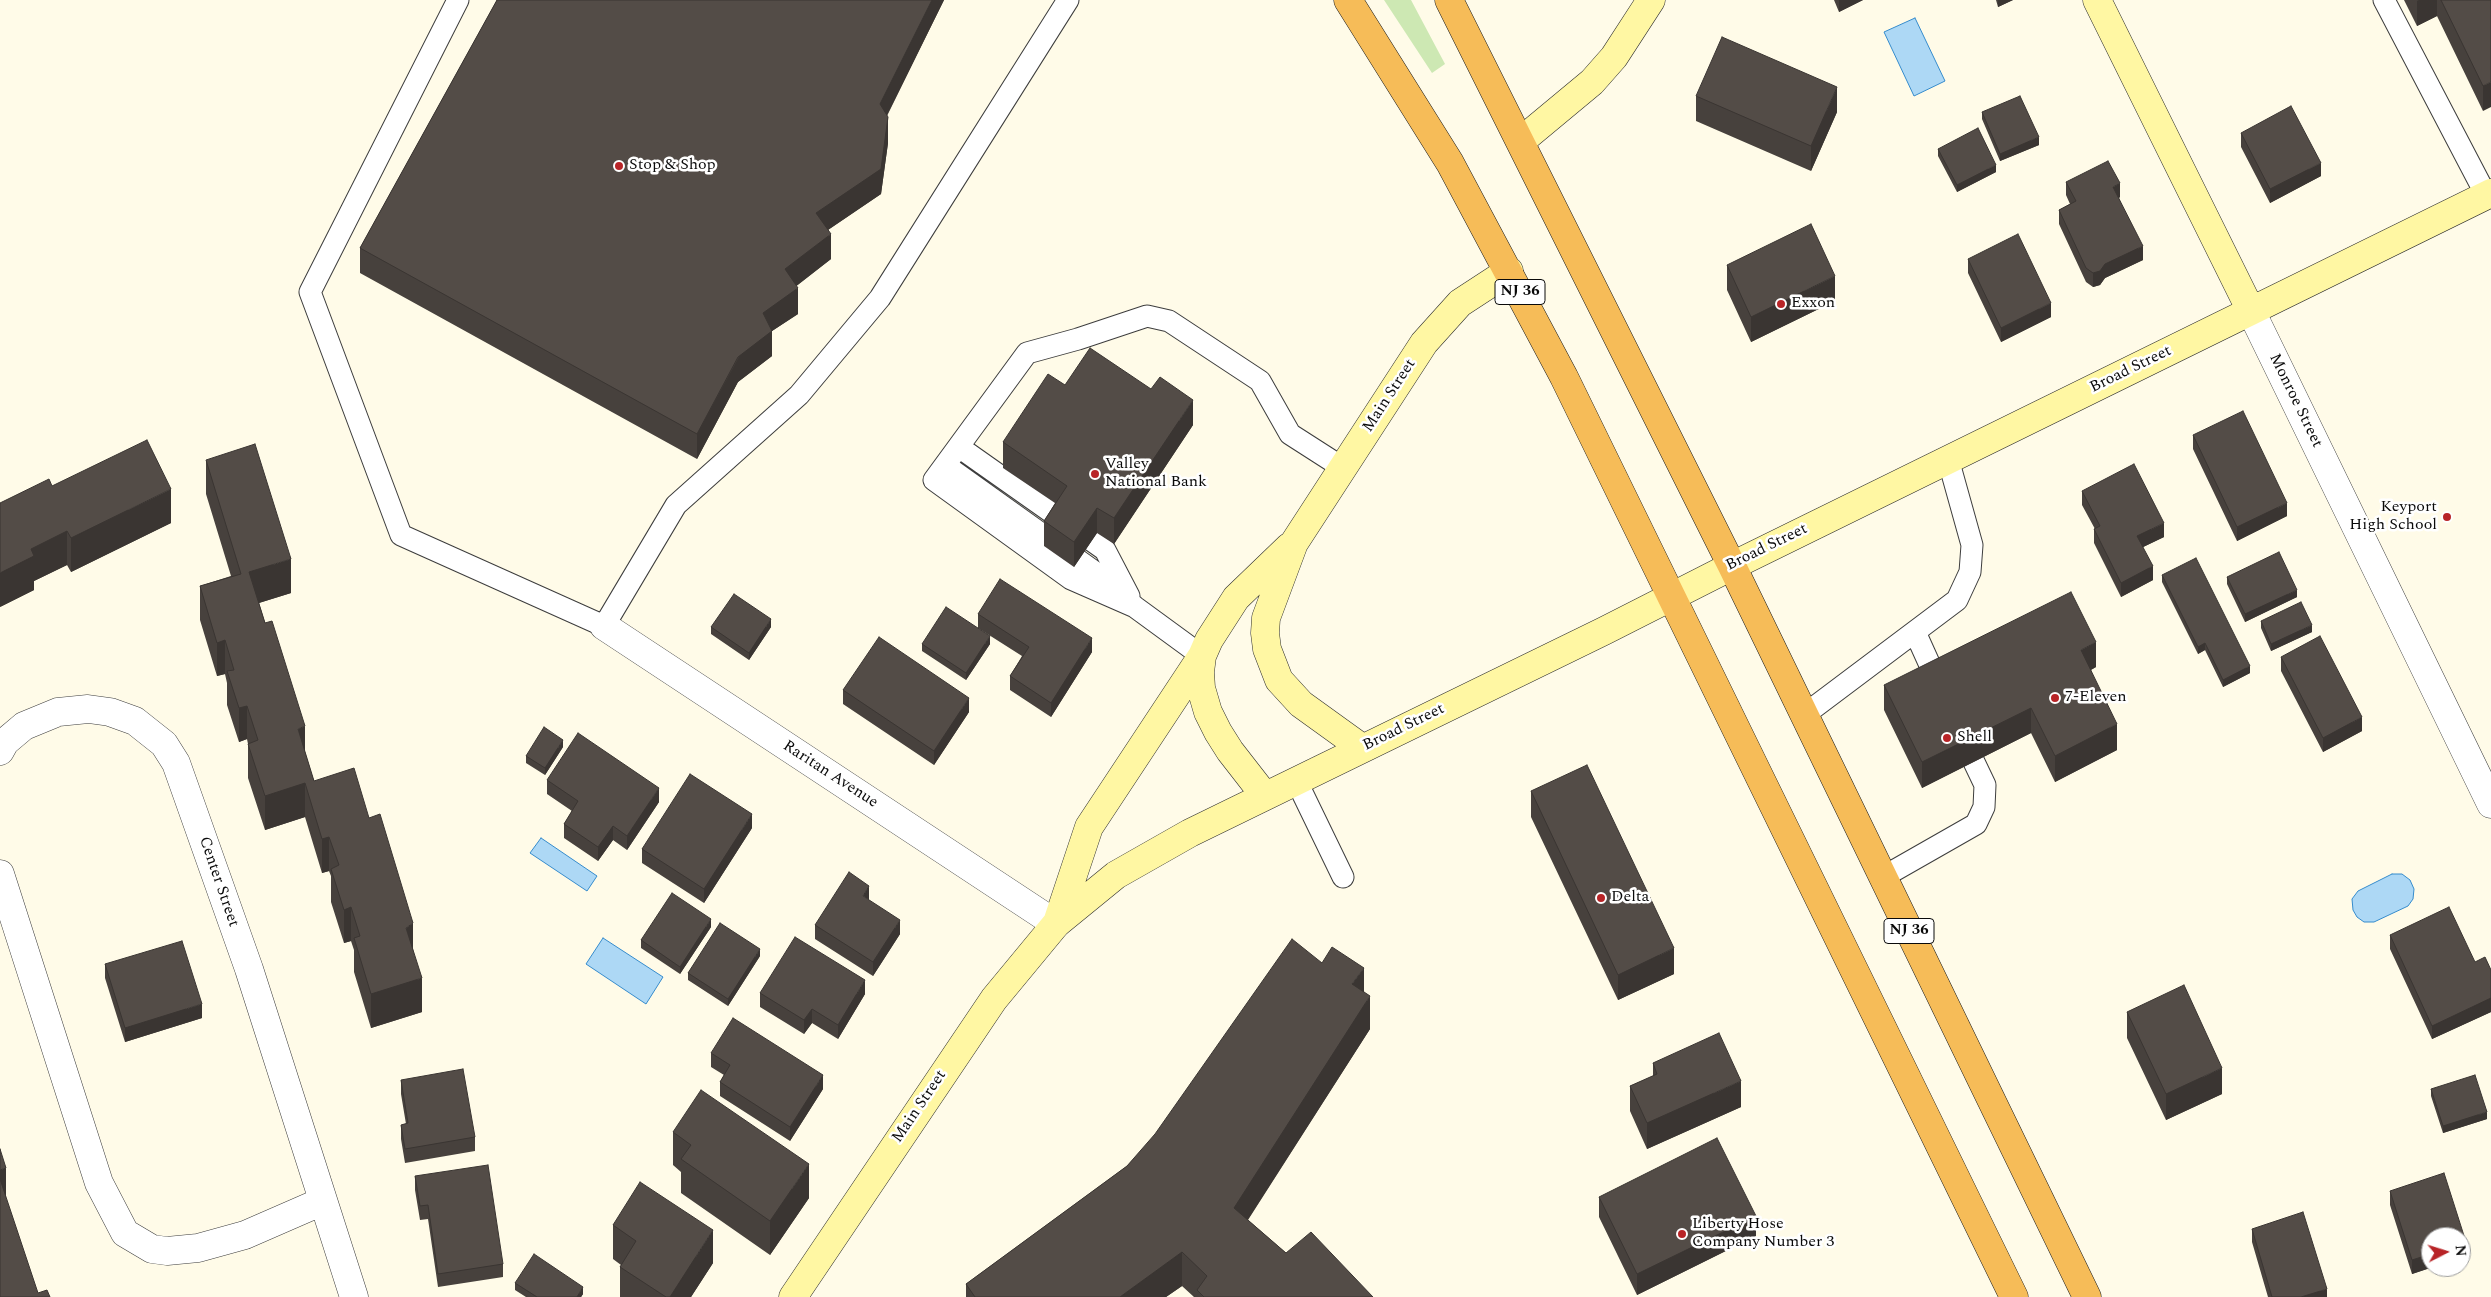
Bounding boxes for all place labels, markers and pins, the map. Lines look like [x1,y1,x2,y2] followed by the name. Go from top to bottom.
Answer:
[629,156,716,176] place label: Stop & Shop
[613,160,625,172] marker: Stop & Shop
[1791,294,1835,314] place label: Exxon
[1775,298,1787,310] marker: Exxon
[1105,455,1207,493] place label: Valley National Bank
[1089,468,1101,480] marker: Valley National Bank
[2349,498,2437,536] place label: Keyport High School
[2441,511,2453,523] marker: Keyport High School
[2065,688,2127,708] place label: 7-Eleven
[2049,692,2061,704] marker: 7-Eleven
[1957,728,1992,748] place label: Shell
[1941,732,1953,744] marker: Shell
[1611,888,1649,908] place label: Delta
[1595,892,1607,904] marker: Delta
[1692,1215,1834,1253] place label: Liberty Hose Company Number 3
[1676,1228,1688,1240] marker: Liberty Hose Company Number 3

